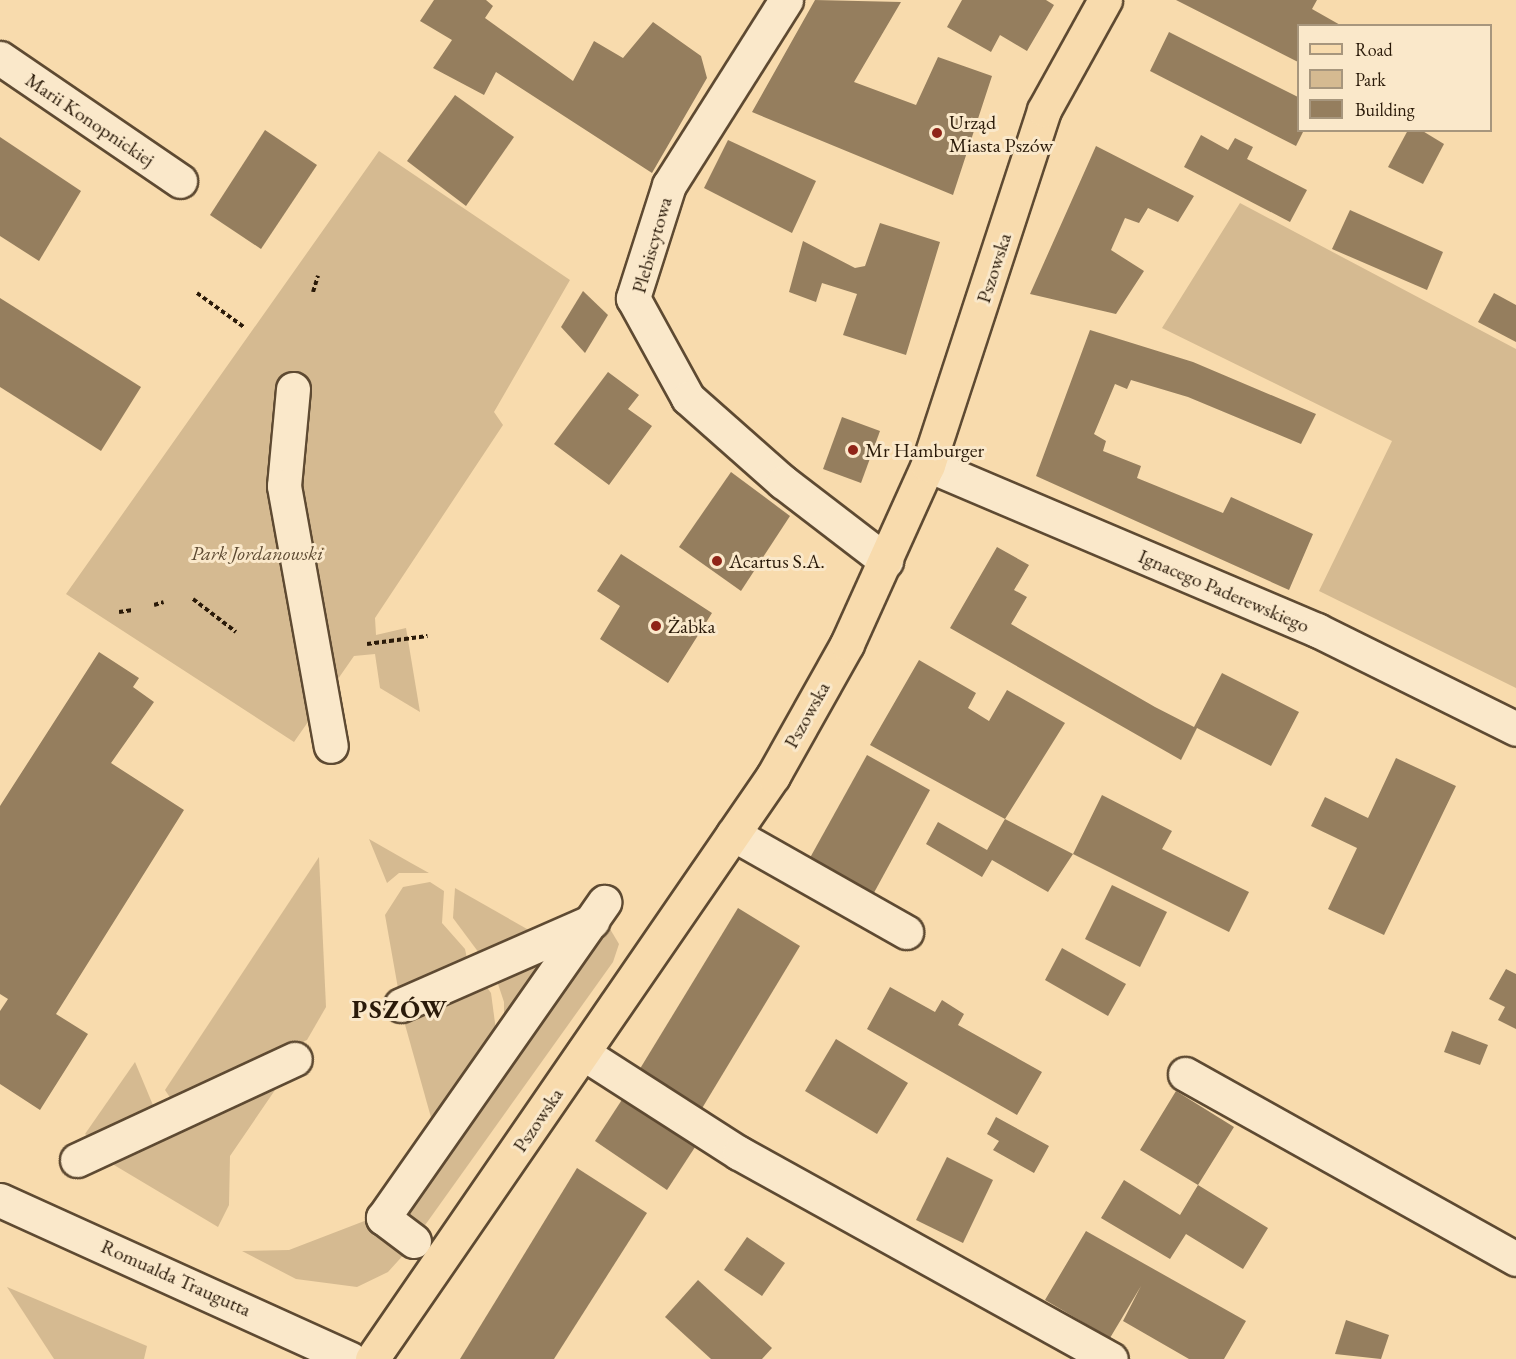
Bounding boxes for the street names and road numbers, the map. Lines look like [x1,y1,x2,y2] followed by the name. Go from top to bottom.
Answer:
[21,68,159,172] street label: Marii Konopnickiej
[627,194,677,296] street label: Plebiscytowa
[971,230,1017,306] street label: Pszowska
[1135,544,1313,638] street label: Ignacego Paderewskiego
[779,678,835,752] street label: Pszowska
[508,1083,568,1157] street label: Pszowska
[97,1234,255,1322] street label: Romualda Traugutta

